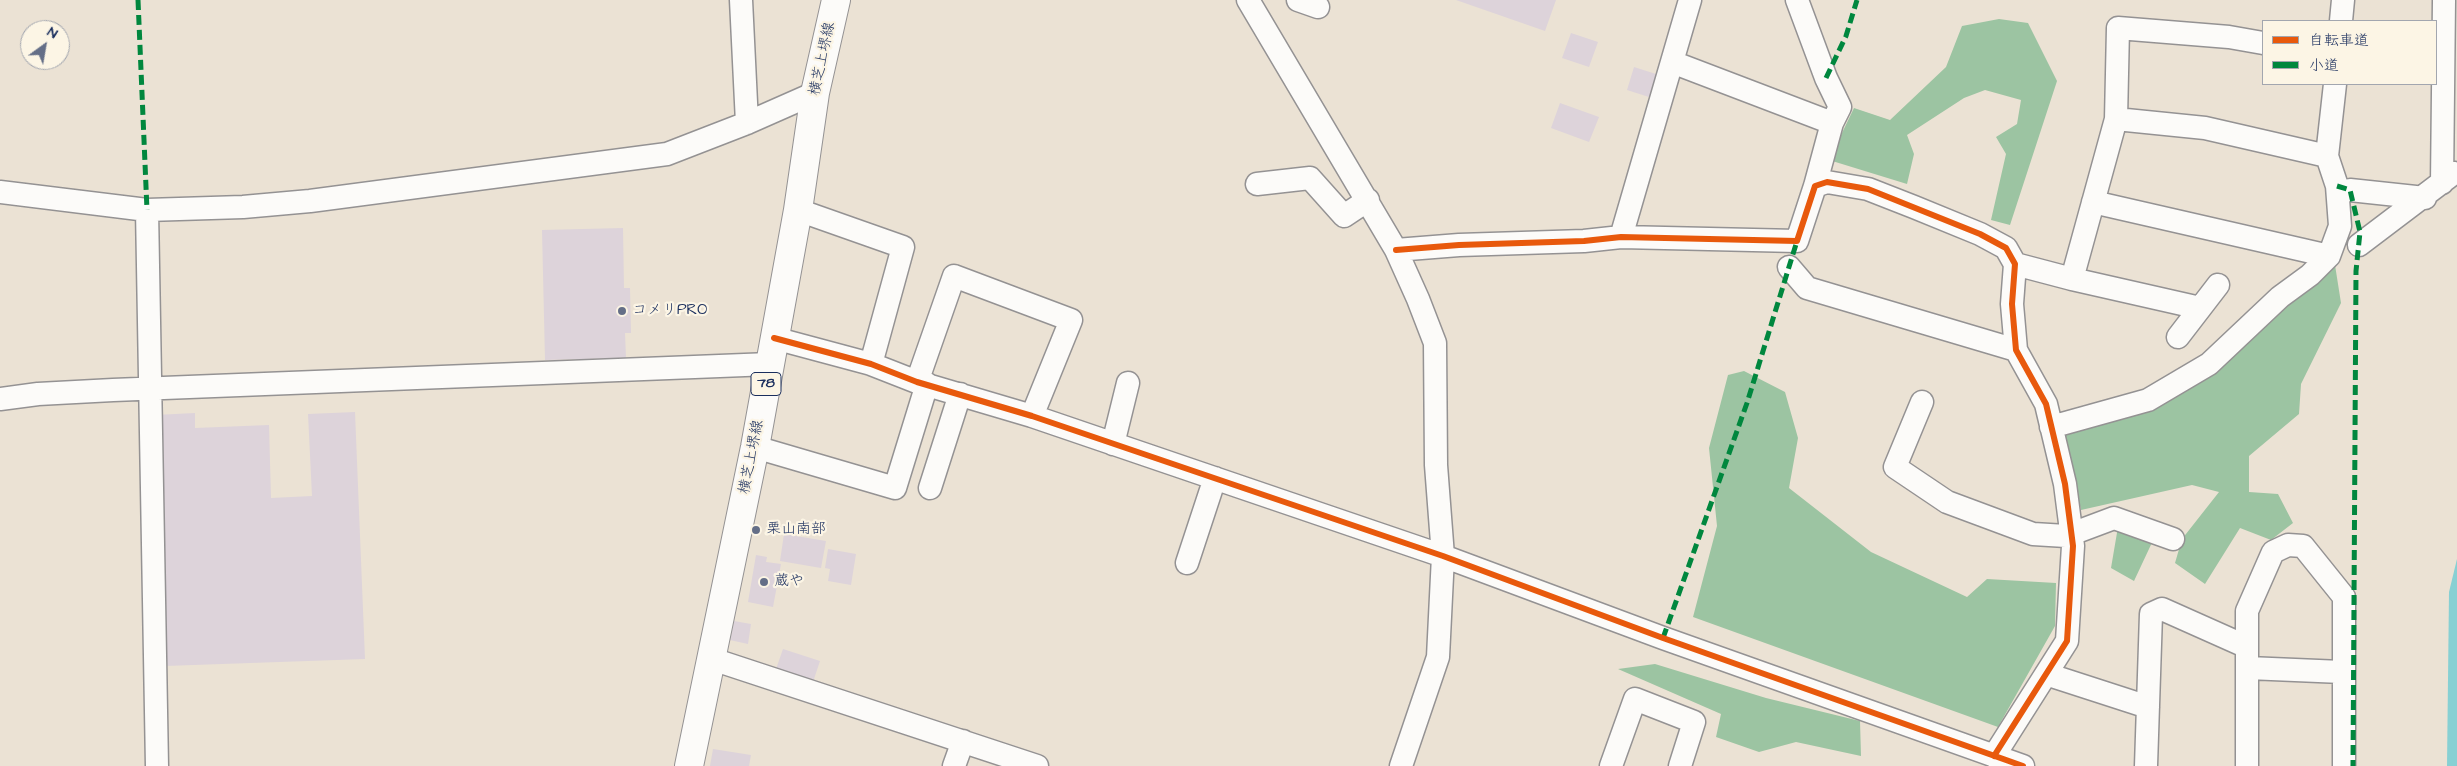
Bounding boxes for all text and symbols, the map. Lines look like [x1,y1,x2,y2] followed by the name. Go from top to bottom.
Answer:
[20,20,70,70] north arrow
[806,20,840,98] street label: 横芝上堺線
[2262,20,2437,85] legend
[43,22,61,44] text: N
[2309,30,2369,51] text: 自転車道
[2309,55,2339,76] text: 小道
[632,302,707,320] place label: コメリPRO
[616,305,628,317] marker: コメリPRO
[751,372,781,396] road number: 78
[736,418,768,496] street label: 横芝上堺線
[766,521,826,539] place label: 栗山南部
[750,524,762,536] marker: 栗山南部
[774,573,804,591] place label: 蔵や
[758,576,770,588] marker: 蔵や

